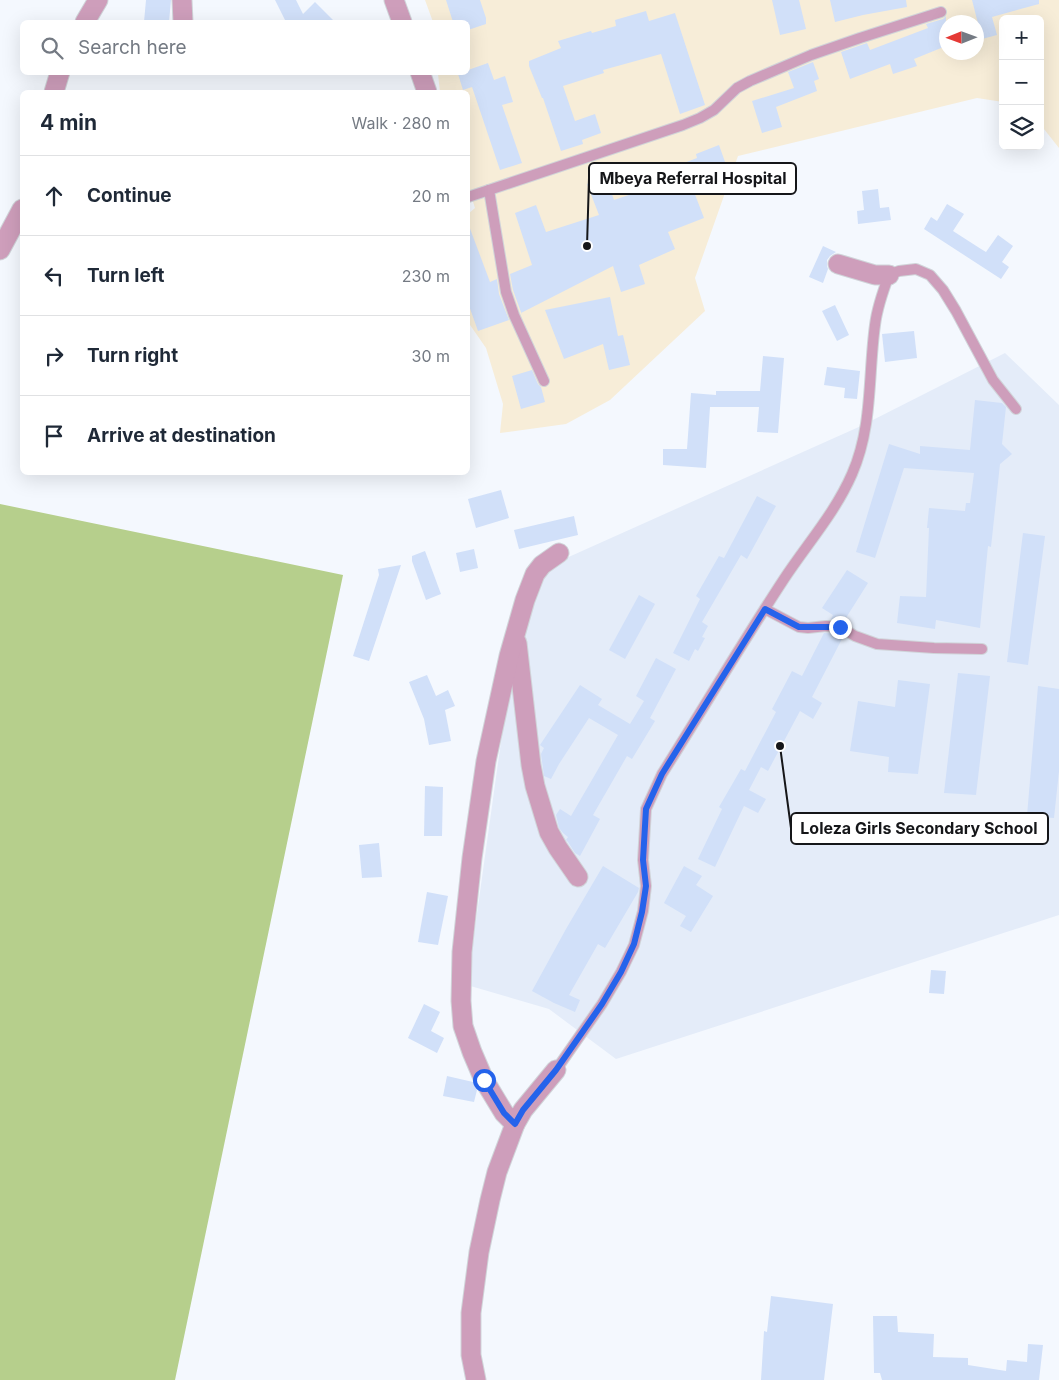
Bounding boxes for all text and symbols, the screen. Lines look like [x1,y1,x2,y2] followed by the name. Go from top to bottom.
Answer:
[939,15,984,60] north arrow
[999,15,1044,150] map controls
[999,15,1044,60] button: +
[20,20,470,75] search box
[38,34,66,62] icon: search
[78,36,187,59] text: Search here
[999,60,1044,105] button: −
[999,105,1044,150] button: layers
[40,110,97,135] text: 4 min
[352,113,450,133] text: Walk · 280 m
[589,163,796,194] callout: Mbeya Referral Hospital
[599,168,787,188] text: Mbeya Referral Hospital
[40,182,68,210] icon: ahead
[87,184,172,207] text: Continue
[412,186,450,206] text: 20 m
[40,262,68,290] icon: left
[87,264,165,287] text: Turn left
[402,266,450,286] text: 230 m
[40,342,68,370] icon: right
[87,344,178,367] text: Turn right
[412,346,450,366] text: 30 m
[40,422,68,450] icon: arrive
[87,424,276,447] text: Arrive at destination
[829,616,852,639] route end
[791,813,1048,844] callout: Loleza Girls Secondary School
[800,818,1038,838] text: Loleza Girls Secondary School
[473,1069,496,1092] route start

